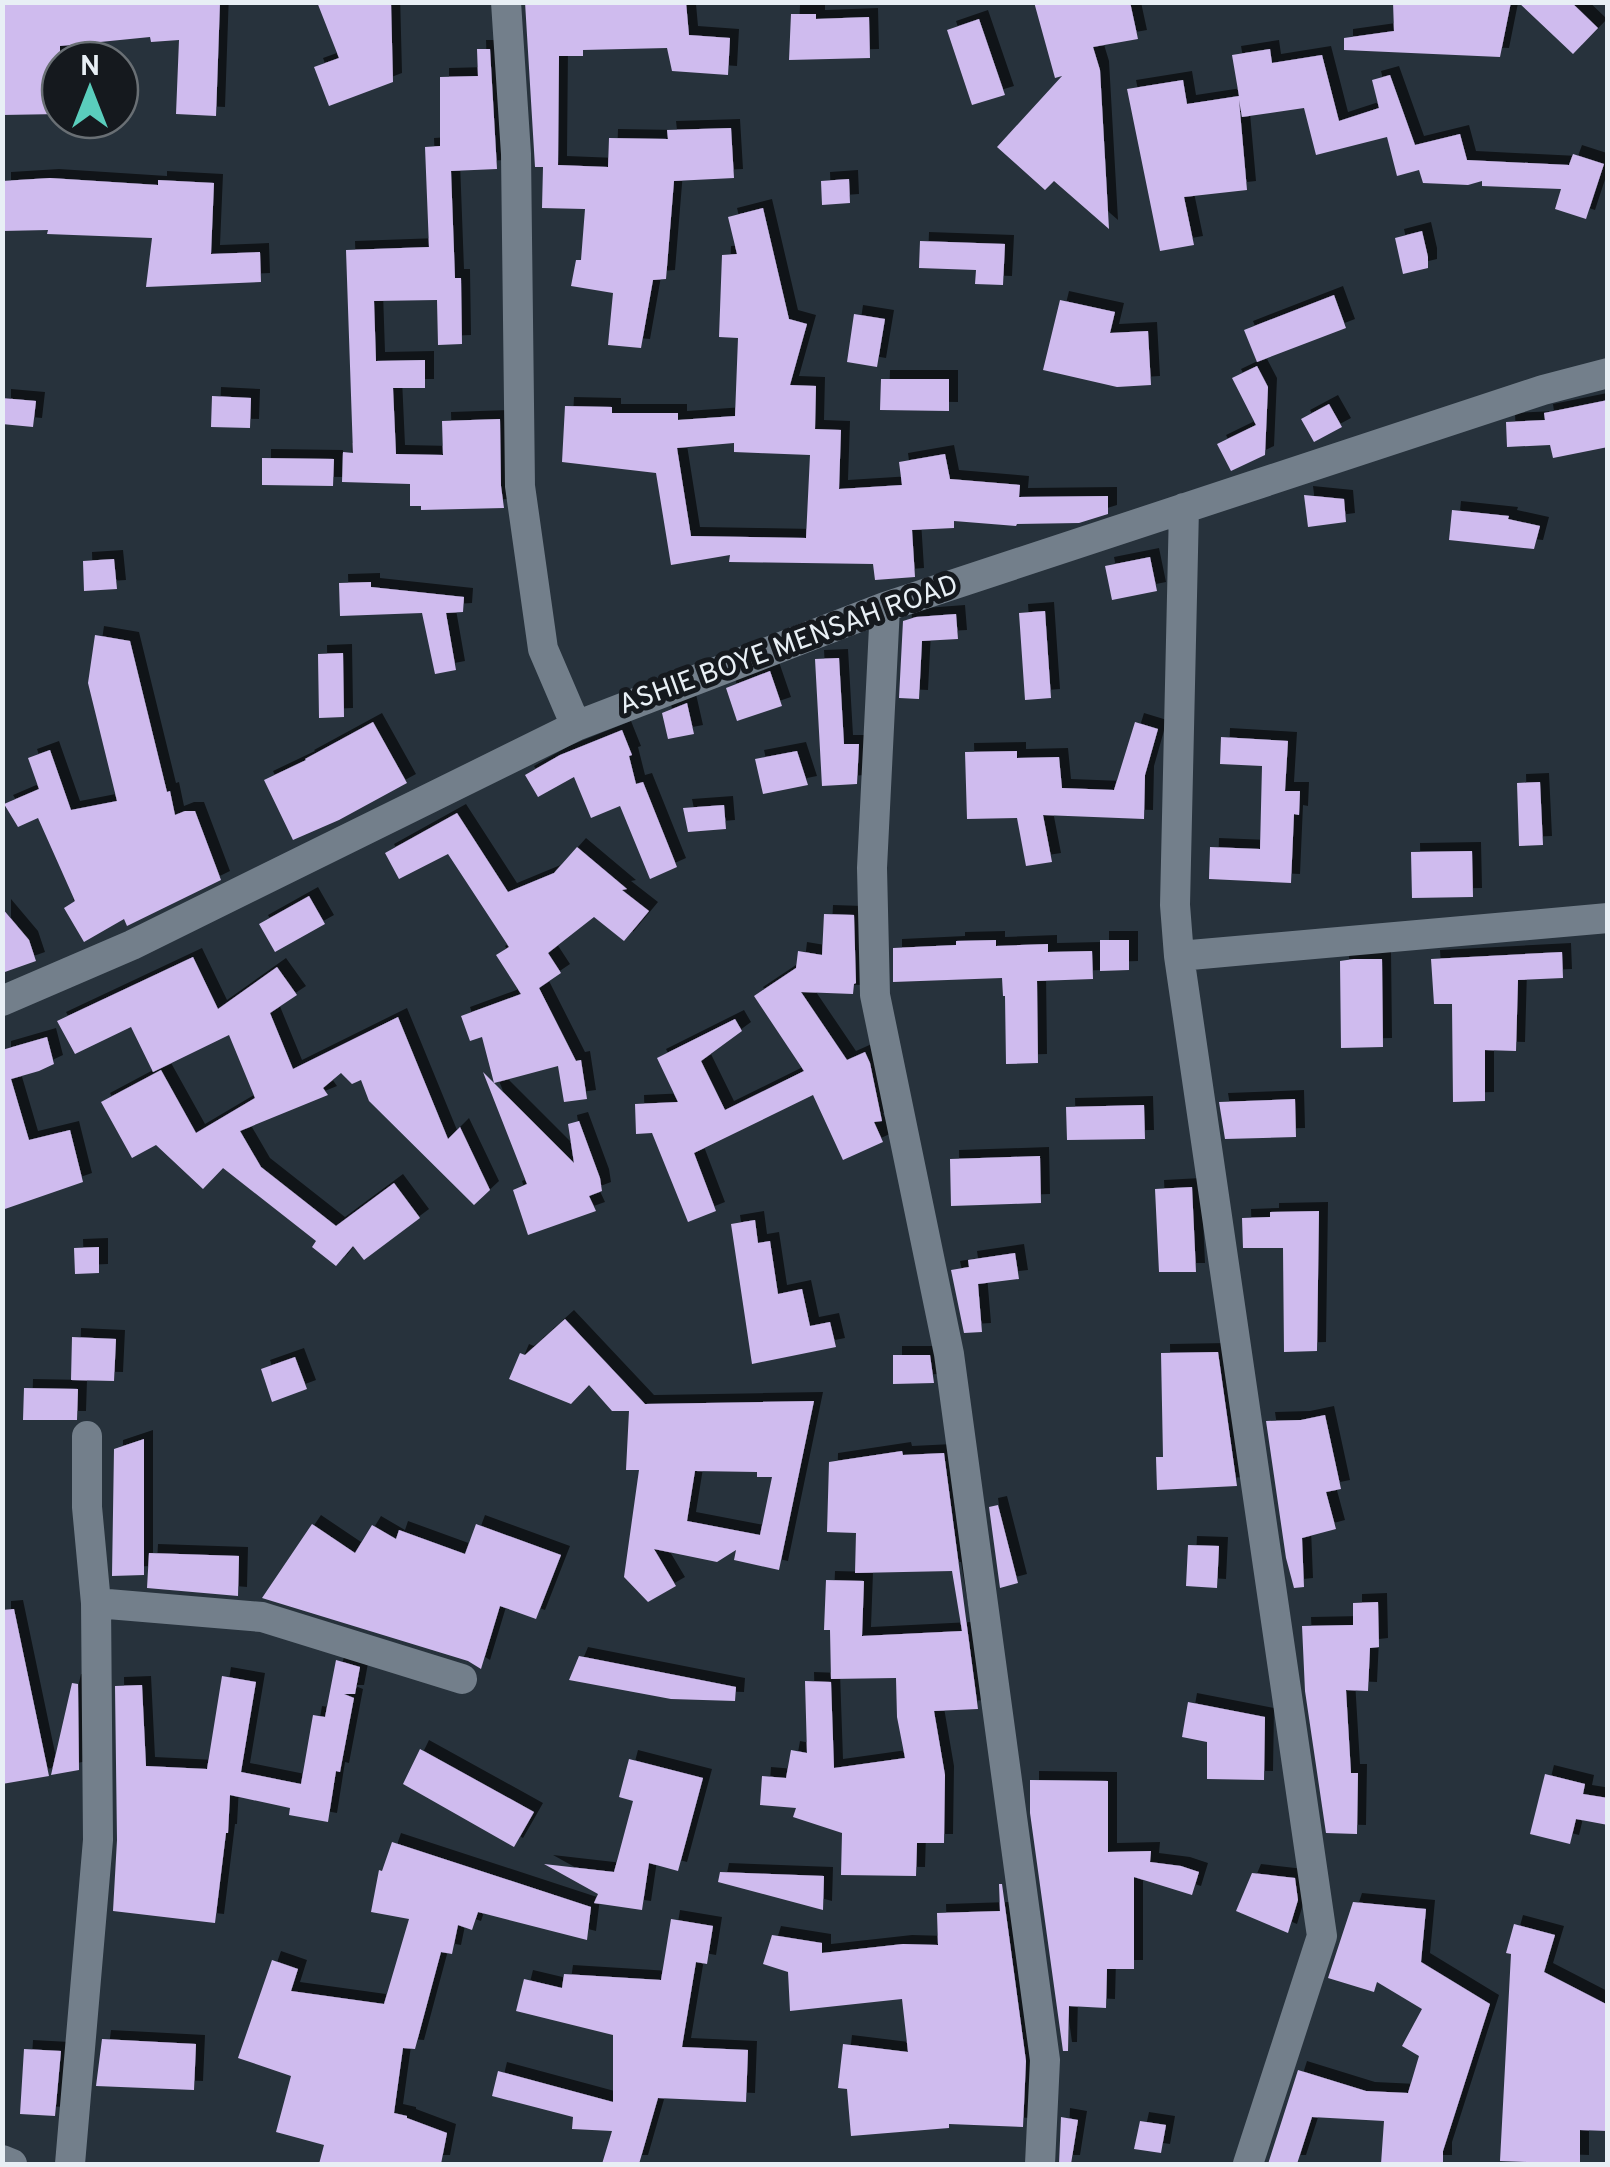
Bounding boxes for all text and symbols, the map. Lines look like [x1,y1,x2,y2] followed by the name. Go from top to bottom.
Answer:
[40,40,140,140] north arrow
[80,50,100,86] text: N
[614,568,964,724] street label: ASHIE BOYE MENSAH ROAD

